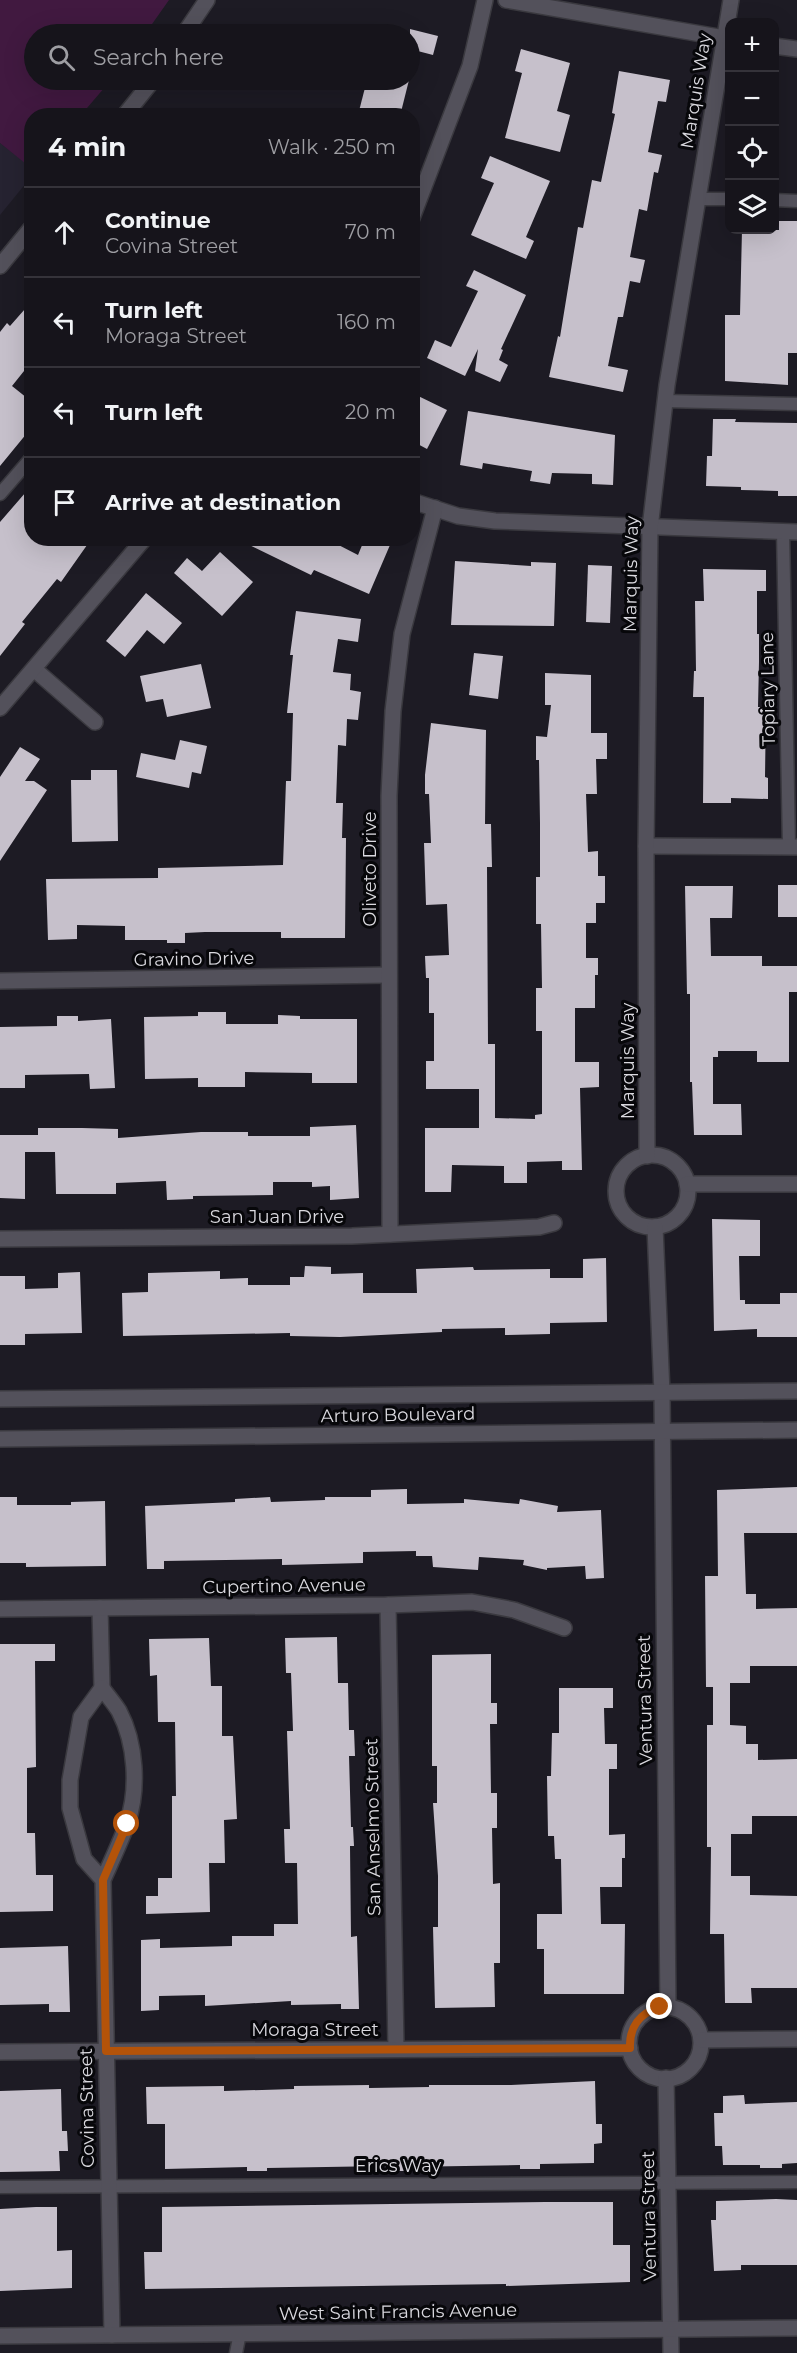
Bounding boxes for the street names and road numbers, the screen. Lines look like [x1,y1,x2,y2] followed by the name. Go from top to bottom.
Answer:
[676,32,716,150] street label: Marquis Way
[619,515,643,632] street label: Marquis Way
[756,632,780,746] street label: Topiary Lane
[359,811,381,927] street label: Oliveto Drive
[133,947,255,971] street label: Gravino Drive
[617,1003,639,1119] street label: Marquis Way
[210,1206,344,1228] street label: San Juan Drive
[321,1403,475,1427] street label: Arturo Boulevard
[202,1574,366,1598] street label: Cupertino Avenue
[633,1635,657,1765] street label: Ventura Street
[360,1738,386,1916] street label: San Anselmo Street
[251,2019,379,2041] street label: Moraga Street
[75,2048,99,2168] street label: Covina Street
[637,2151,661,2281] street label: Ventura Street
[355,2155,442,2177] street label: Erics Way
[279,2299,517,2325] street label: West Saint Francis Avenue

